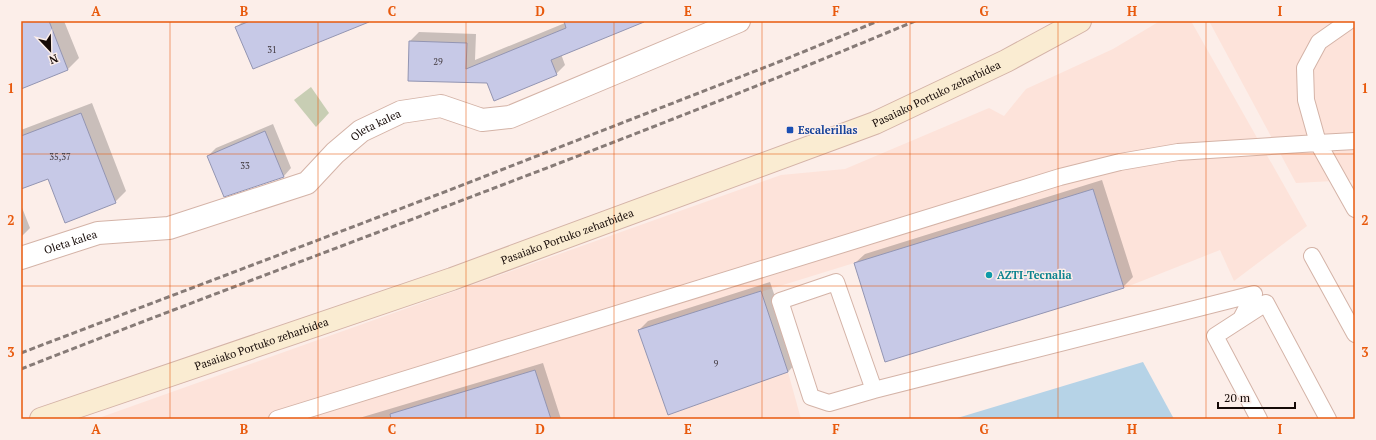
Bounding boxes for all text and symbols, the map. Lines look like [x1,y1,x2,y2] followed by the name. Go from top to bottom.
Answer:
[91,2,101,20] text: A
[240,2,248,20] text: B
[388,2,396,20] text: C
[535,2,545,20] text: D
[684,2,692,20] text: E
[832,2,840,20] text: F
[979,2,989,20] text: G
[1127,2,1137,20] text: H
[1278,2,1283,20] text: I
[30,30,70,70] north arrow
[267,44,277,56] house number: 31
[47,51,60,68] text: N
[433,56,443,68] house number: 29
[870,57,1003,130] street label: Pasaiako Portuko zeharbidea
[7,79,15,97] text: 1
[1361,79,1369,97] text: 1
[347,106,403,144] street label: Oleta kalea
[798,123,857,137] place label: Escalerillas
[785,125,795,135] marker: Escalerillas
[49,151,71,163] house number: 35,37
[240,160,250,172] house number: 33
[499,205,636,267] street label: Pasaiako Portuko zeharbidea
[7,211,15,229] text: 2
[1361,211,1369,229] text: 2
[42,227,99,257] street label: Oleta kalea
[997,268,1072,282] place label: AZTI-Tecnalia
[984,270,994,280] marker: AZTI-Tecnalia
[193,314,331,373] street label: Pasaiako Portuko zeharbidea
[7,343,15,361] text: 3
[1361,343,1369,361] text: 3
[714,358,719,370] house number: 9
[1218,384,1295,410] scale bar
[1224,390,1251,405] text: 20 m
[91,420,101,438] text: A
[240,420,248,438] text: B
[388,420,396,438] text: C
[535,420,545,438] text: D
[684,420,692,438] text: E
[832,420,840,438] text: F
[979,420,989,438] text: G
[1127,420,1137,438] text: H
[1278,420,1283,438] text: I

